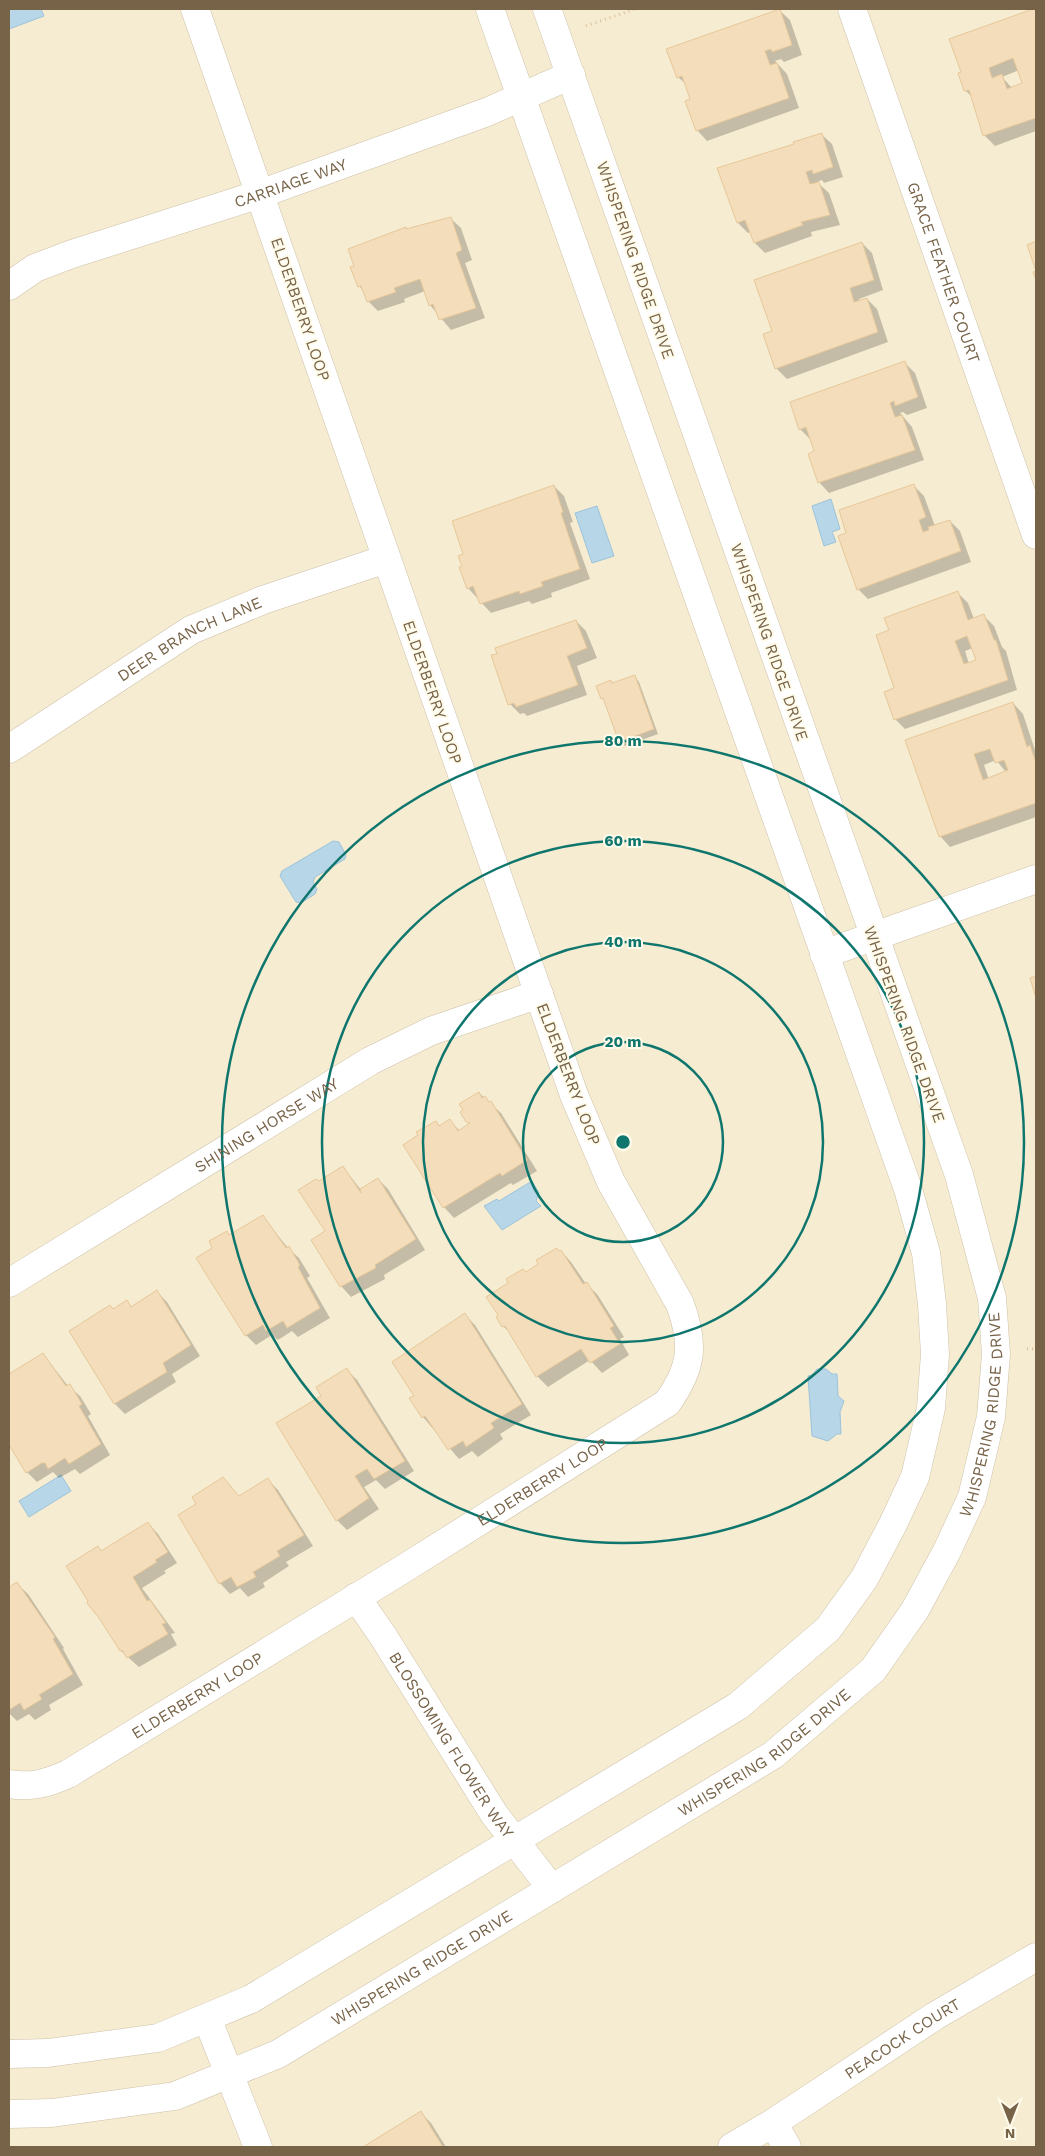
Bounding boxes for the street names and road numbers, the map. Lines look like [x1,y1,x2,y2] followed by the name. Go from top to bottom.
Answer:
[232,154,349,212] street label: CARRIAGE WAY
[593,159,678,362] street label: WHISPERING RIDGE DRIVE
[903,180,984,366] street label: GRACE FEATHER COURT
[267,235,334,384] street label: ELDERBERRY LOOP
[727,541,812,744] street label: WHISPERING RIDGE DRIVE
[114,593,264,686] street label: DEER BRANCH LANE
[399,618,466,767] street label: ELDERBERRY LOOP
[860,923,949,1125] street label: WHISPERING RIDGE DRIVE
[533,1000,604,1148] street label: ELDERBERRY LOOP
[191,1074,342,1177] street label: SHINING HORSE WAY
[955,1312,1006,1520] street label: WHISPERING RIDGE DRIVE
[474,1434,611,1530] street label: ELDERBERRY LOOP
[128,1648,267,1743] street label: ELDERBERRY LOOP
[385,1648,518,1842] street label: BLOSSOMING FLOWER WAY
[674,1684,854,1820] street label: WHISPERING RIDGE DRIVE
[328,1906,516,2030] street label: WHISPERING RIDGE DRIVE
[841,1994,964,2083] street label: PEACOCK COURT

